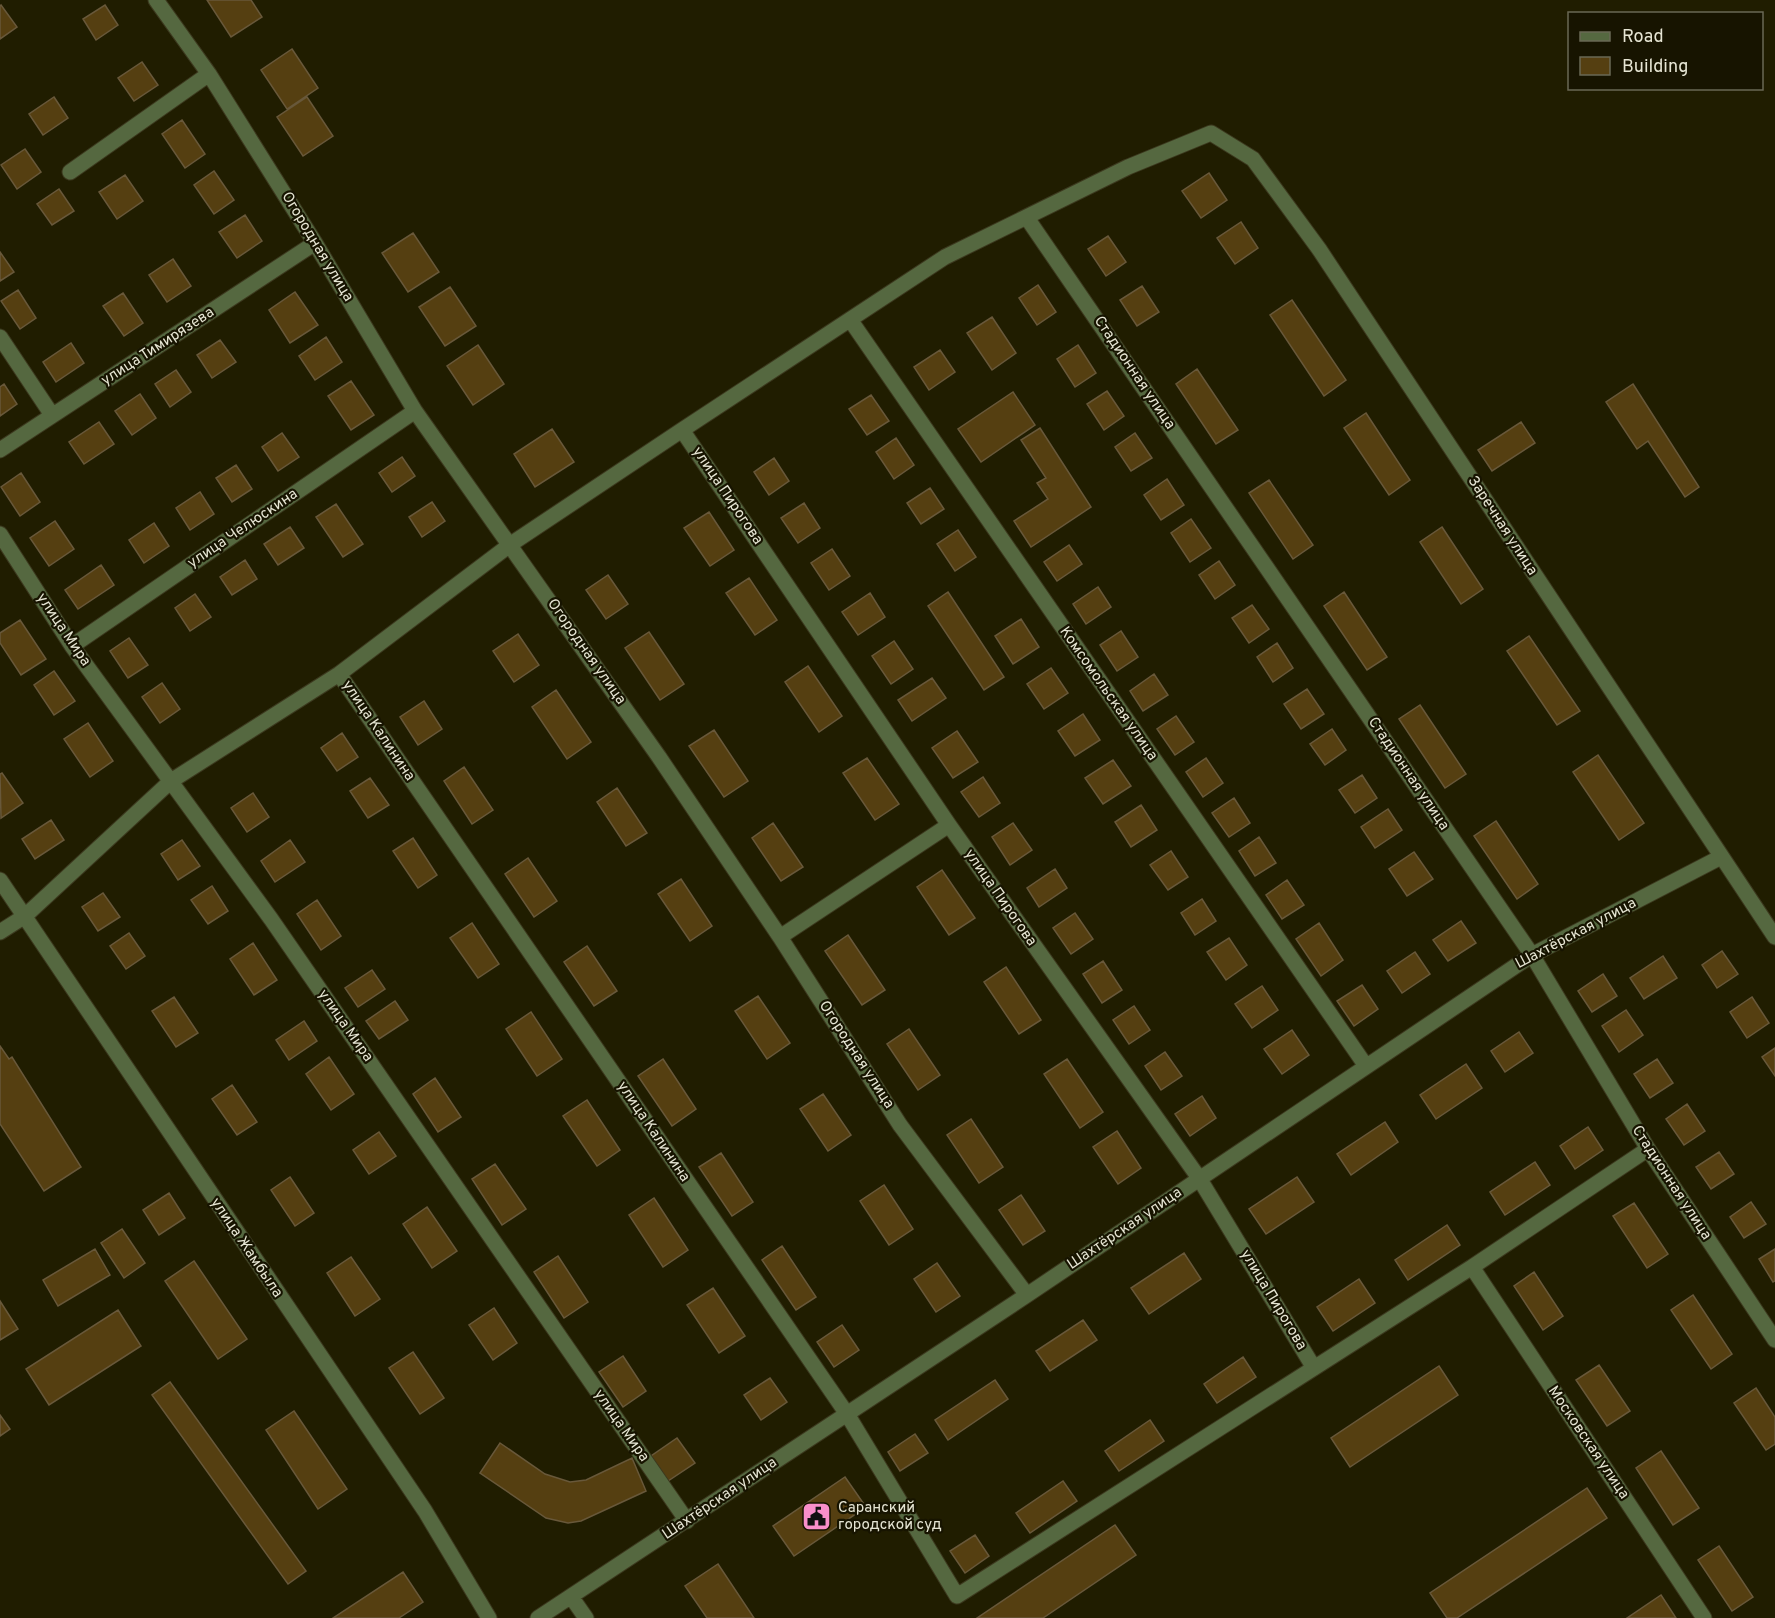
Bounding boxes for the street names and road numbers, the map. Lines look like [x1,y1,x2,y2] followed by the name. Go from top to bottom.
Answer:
[277,189,357,305] street label: Огородная улица
[98,303,218,391] street label: улица Тимирязева
[1089,313,1179,433] street label: Стадионная улица
[687,443,767,549] street label: улица Пирогова
[1463,473,1541,579] street label: Заречная улица
[184,485,302,573] street label: улица Челюскина
[32,590,94,670] street label: улица Мира
[542,595,630,709] street label: Огородная улица
[1055,623,1161,765] street label: Комсомольская улица
[337,677,419,785] street label: улица Калинина
[1363,714,1453,834] street label: Стадионная улица
[959,846,1041,950] street label: улица Пирогова
[1512,894,1640,974] street label: Шахтёрская улица
[313,986,377,1066] street label: улица Мира
[814,997,898,1113] street label: Огородная улица
[612,1078,694,1186] street label: улица Калинина
[1627,1122,1715,1244] street label: Стадионная улица
[1064,1184,1186,1274] street label: Шахтёрская улица
[206,1194,286,1302] street label: улица Жамбыла
[1235,1246,1311,1354] street label: улица Пирогова
[1543,1383,1633,1503] street label: Московская улица
[589,1386,653,1466] street label: улица Мира
[659,1454,781,1544] street label: Шахтёрская улица

